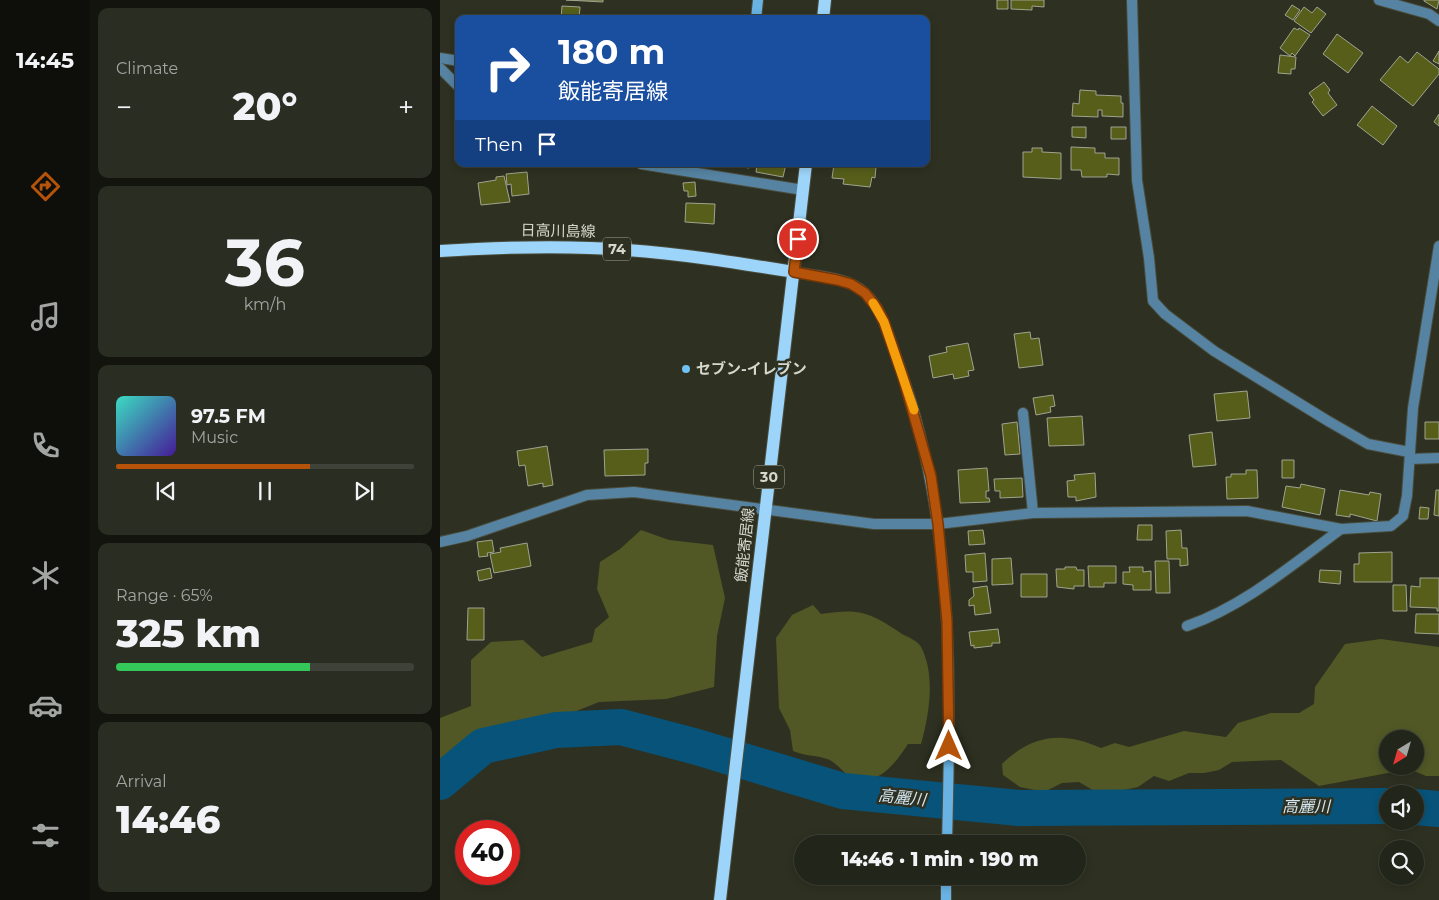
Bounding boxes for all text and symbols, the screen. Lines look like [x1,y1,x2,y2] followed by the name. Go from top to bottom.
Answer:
[558,30,665,73] text: 180 m
[475,35,540,100] icon: right
[16,47,74,74] text: 14:45
[116,59,178,78] text: Climate
[558,78,668,105] text: 飯能寄居線
[233,83,297,130] text: 20°
[116,90,132,124] text: −
[398,90,414,124] text: +
[533,130,561,158] icon: arrive
[475,133,523,156] text: Then
[28,169,63,204] icon: directions
[777,218,819,260] pin
[520,220,596,241] street label: 日高川島線
[225,223,305,302] text: 36
[784,225,812,253] icon: arrive
[603,238,631,260] road number: 74
[244,295,286,314] text: km/h
[28,299,63,334] icon: music
[696,359,807,378] place label: セブン-イレブン
[680,363,692,375] marker: セブン-イレブン
[191,405,266,428] text: 97.5 FM
[28,428,63,463] icon: phone
[191,428,238,447] text: Music
[754,466,784,488] road number: 30
[152,477,180,505] icon: previous
[251,477,279,505] icon: pause
[350,477,378,505] icon: next
[731,507,758,583] street label: 飯能寄居線
[28,558,63,593] icon: climate
[116,586,213,605] text: Range · 65%
[116,610,261,657] text: 325 km
[28,688,63,723] icon: car
[922,719,974,771] position arrow
[1379,730,1424,775] north arrow
[1379,730,1424,885] map controls
[116,772,166,791] text: Arrival
[1379,785,1424,830] button: sound
[877,786,929,810] water label: 高麗川
[116,796,220,843] text: 14:46
[1282,797,1332,816] water label: 高麗川
[28,818,63,853] icon: filters
[455,820,520,885] speed limit sign: 40
[1379,840,1424,885] button: search
[841,848,1039,871] text: 14:46 · 1 min · 190 m

